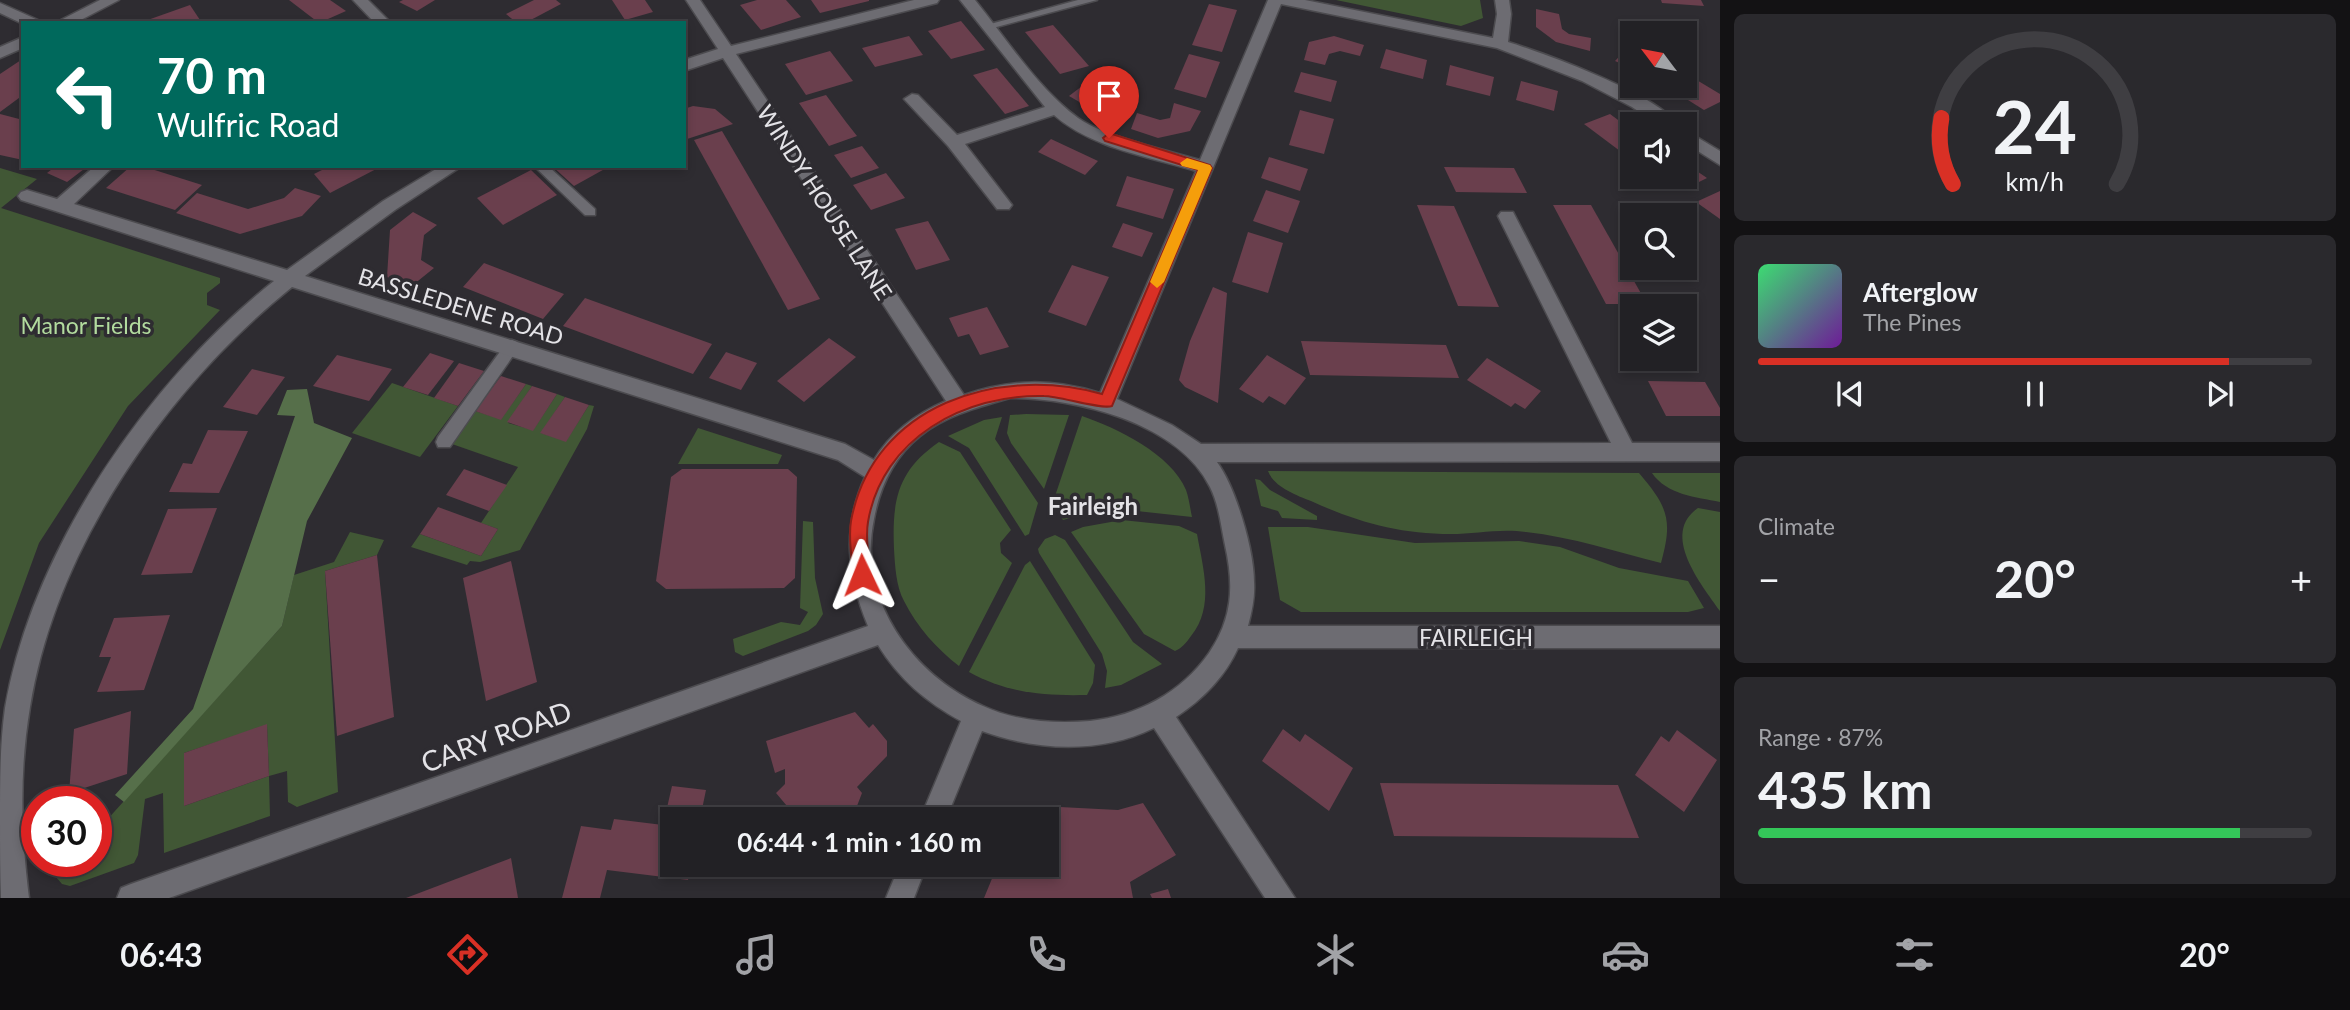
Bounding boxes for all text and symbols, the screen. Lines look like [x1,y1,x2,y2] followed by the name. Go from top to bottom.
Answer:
[1620,21,1698,98] north arrow
[1620,21,1697,371] map controls
[157,46,267,104] text: 70 m
[42,49,133,140] icon: left
[1079,66,1139,138] pin
[1090,77,1128,115] icon: arrive
[1993,82,2077,170] text: 24
[752,99,898,305] street label: WINDY HOUSE LANE
[157,105,339,144] text: Wulfric Road
[1620,112,1697,189] button: sound
[2006,165,2064,195] text: km/h
[1620,203,1697,280] button: search
[355,261,567,351] street label: BASSLEDENE ROAD
[1863,276,1978,308] text: Afterglow
[1620,294,1697,371] button: layers
[1863,308,1961,336] text: The Pines
[21,311,152,339] park label: Manor Fields
[1831,375,1869,413] icon: previous
[2016,375,2054,413] icon: pause
[2201,375,2239,413] icon: next
[1048,491,1138,520] district label: Fairleigh
[1758,512,1835,540] text: Climate
[825,538,899,612] position arrow
[1994,547,2076,609] text: 20°
[1758,556,1780,602] text: −
[2290,556,2312,602] text: +
[1419,623,1533,651] street label: FAIRLEIGH
[416,693,576,779] street label: CARY ROAD
[1758,723,1883,751] text: Range · 87%
[1758,758,1932,820] text: 435 km
[21,786,112,877] speed limit sign: 30
[737,826,982,858] text: 06:44 · 1 min · 160 m
[443,930,492,979] icon: directions
[732,930,781,979] icon: music
[1022,930,1071,979] icon: phone
[1311,930,1360,979] icon: climate
[1601,930,1650,979] icon: car
[1890,930,1939,979] icon: filters
[120,935,203,974] text: 06:43
[2179,935,2230,974] text: 20°

